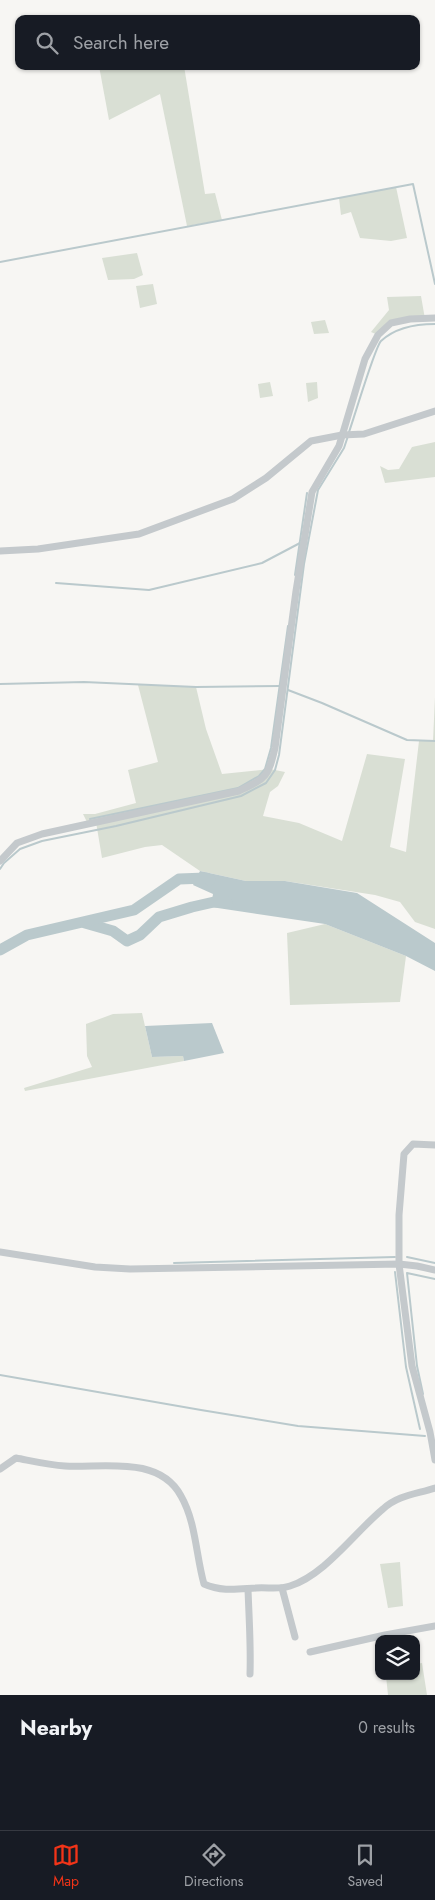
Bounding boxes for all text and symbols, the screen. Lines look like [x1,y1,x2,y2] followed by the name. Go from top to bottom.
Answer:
[15,15,420,70] search box
[33,29,61,57] icon: search
[73,29,169,56] text: Search here
[375,1635,420,1680] map controls
[375,1635,420,1680] button: layers
[20,1713,92,1743] text: Nearby
[358,1716,415,1739] text: 0 results
[52,1841,80,1891] tab: Map
[184,1841,243,1891] tab: Directions
[347,1841,383,1891] tab: Saved

